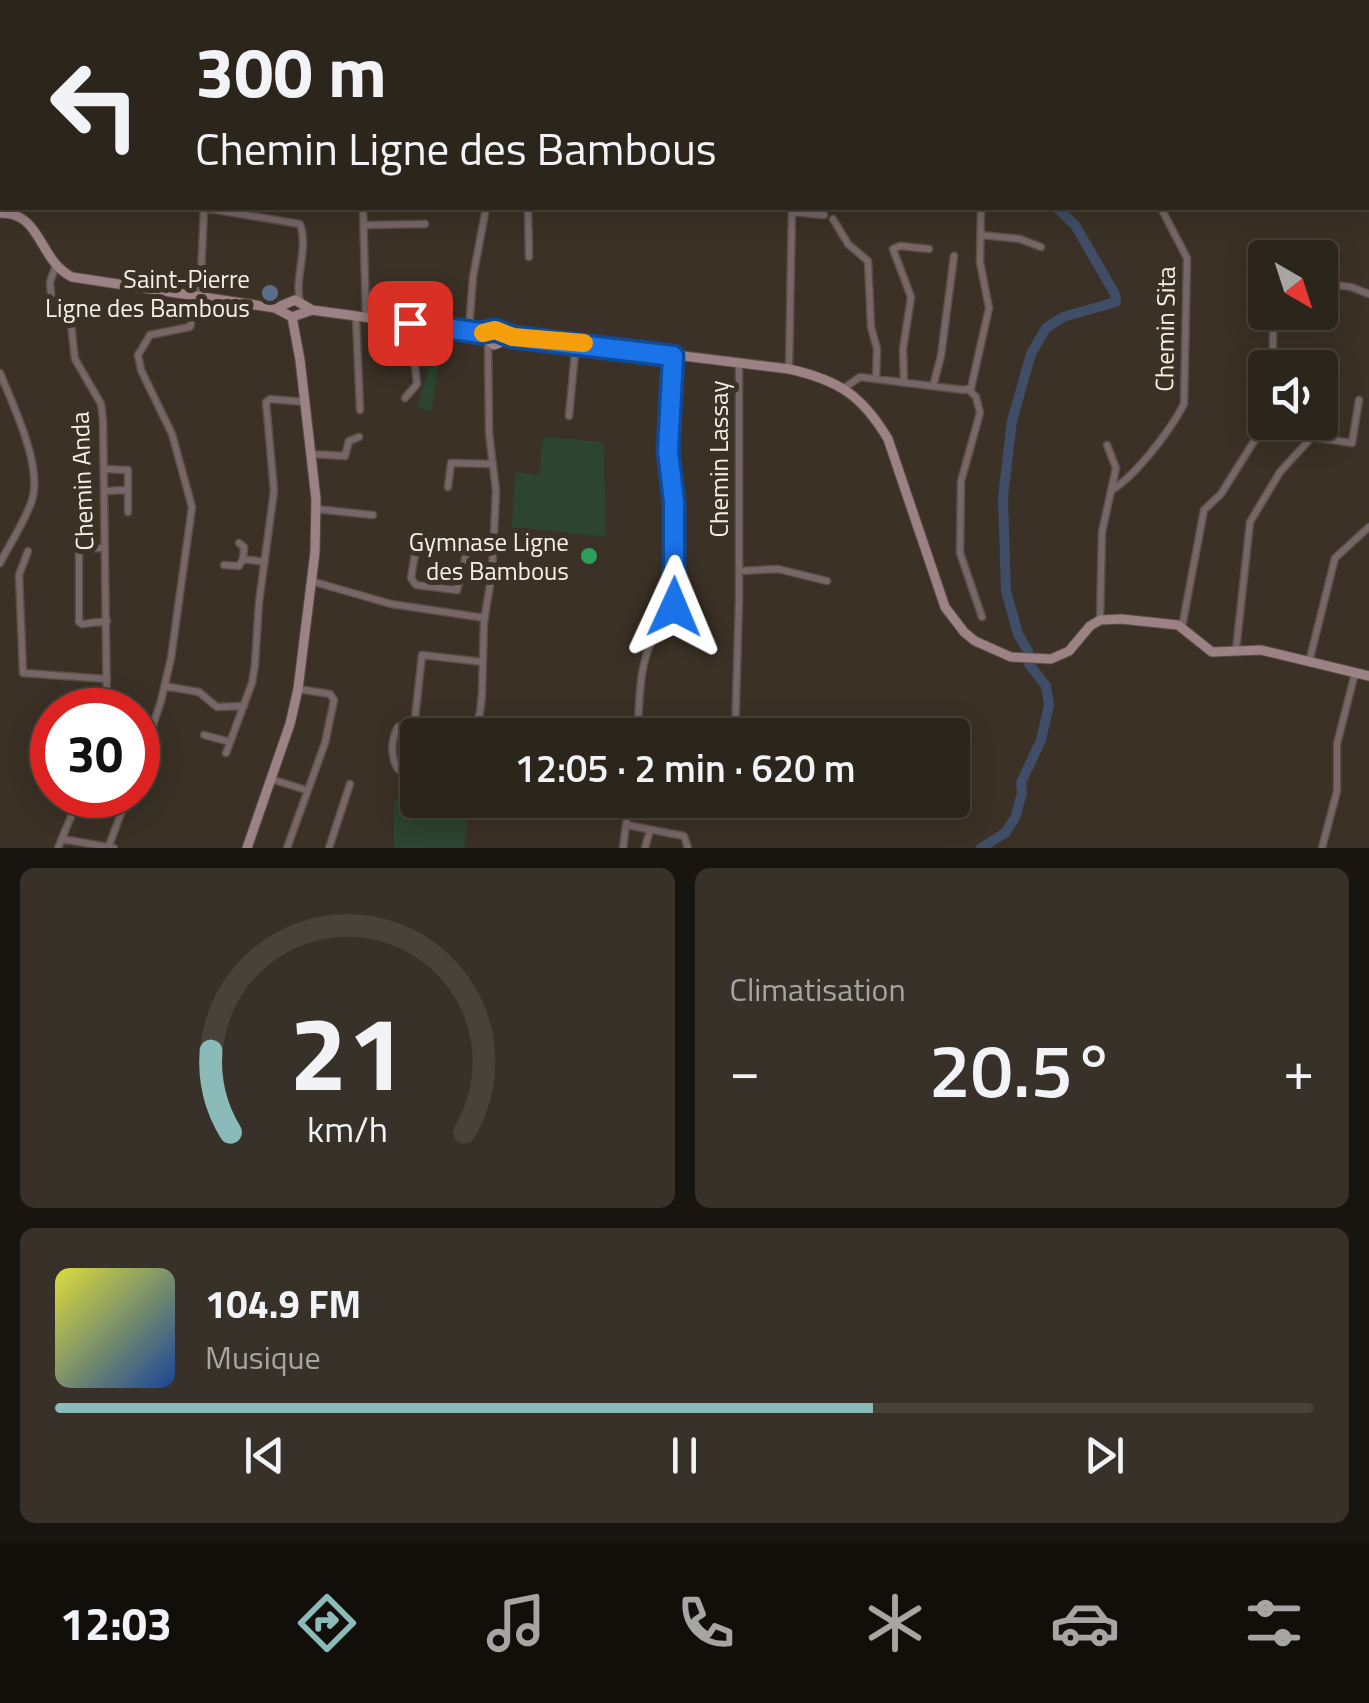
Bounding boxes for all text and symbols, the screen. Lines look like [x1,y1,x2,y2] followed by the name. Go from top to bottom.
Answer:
[195,18,387,124] text: 300 m
[30,40,160,170] icon: left
[195,114,717,182] text: Chemin Ligne des Bambous
[1248,240,1338,330] north arrow
[1248,240,1338,440] map controls
[45,260,250,327] place label: Saint-Pierre Ligne des Bambous
[1145,266,1185,392] street label: Chemin Sita
[368,281,453,366] pin
[259,282,281,304] marker: Saint-Pierre Ligne des Bambous
[383,296,438,351] icon: arrive
[1248,350,1338,440] button: sound
[700,380,738,538] street label: Chemin Lassay
[61,410,103,551] street label: Chemin Anda
[409,523,569,590] place label: Gymnase Ligne des Bambous
[578,545,600,567] marker: Gymnase Ligne des Bambous
[622,555,726,659] position arrow
[30,688,160,818] speed limit sign: 30
[514,739,856,797] text: 12:05 · 2 min · 620 m
[730,965,906,1013] text: Climatisation
[289,972,405,1130] text: 21
[929,1012,1115,1126] text: 20.5°
[730,1028,760,1111] text: −
[1283,1028,1314,1111] text: +
[307,1101,388,1156] text: km/h
[205,1275,361,1333] text: 104.9 FM
[205,1333,321,1381] text: Musique
[237,1428,292,1483] icon: previous
[657,1428,712,1483] icon: pause
[1077,1428,1132,1483] icon: next
[292,1588,362,1658] icon: directions
[481,1588,551,1658] icon: music
[671,1588,741,1658] icon: phone
[860,1588,930,1658] icon: climate
[1050,1588,1120,1658] icon: car
[1239,1588,1309,1658] icon: filters
[60,1589,172,1657] text: 12:03

